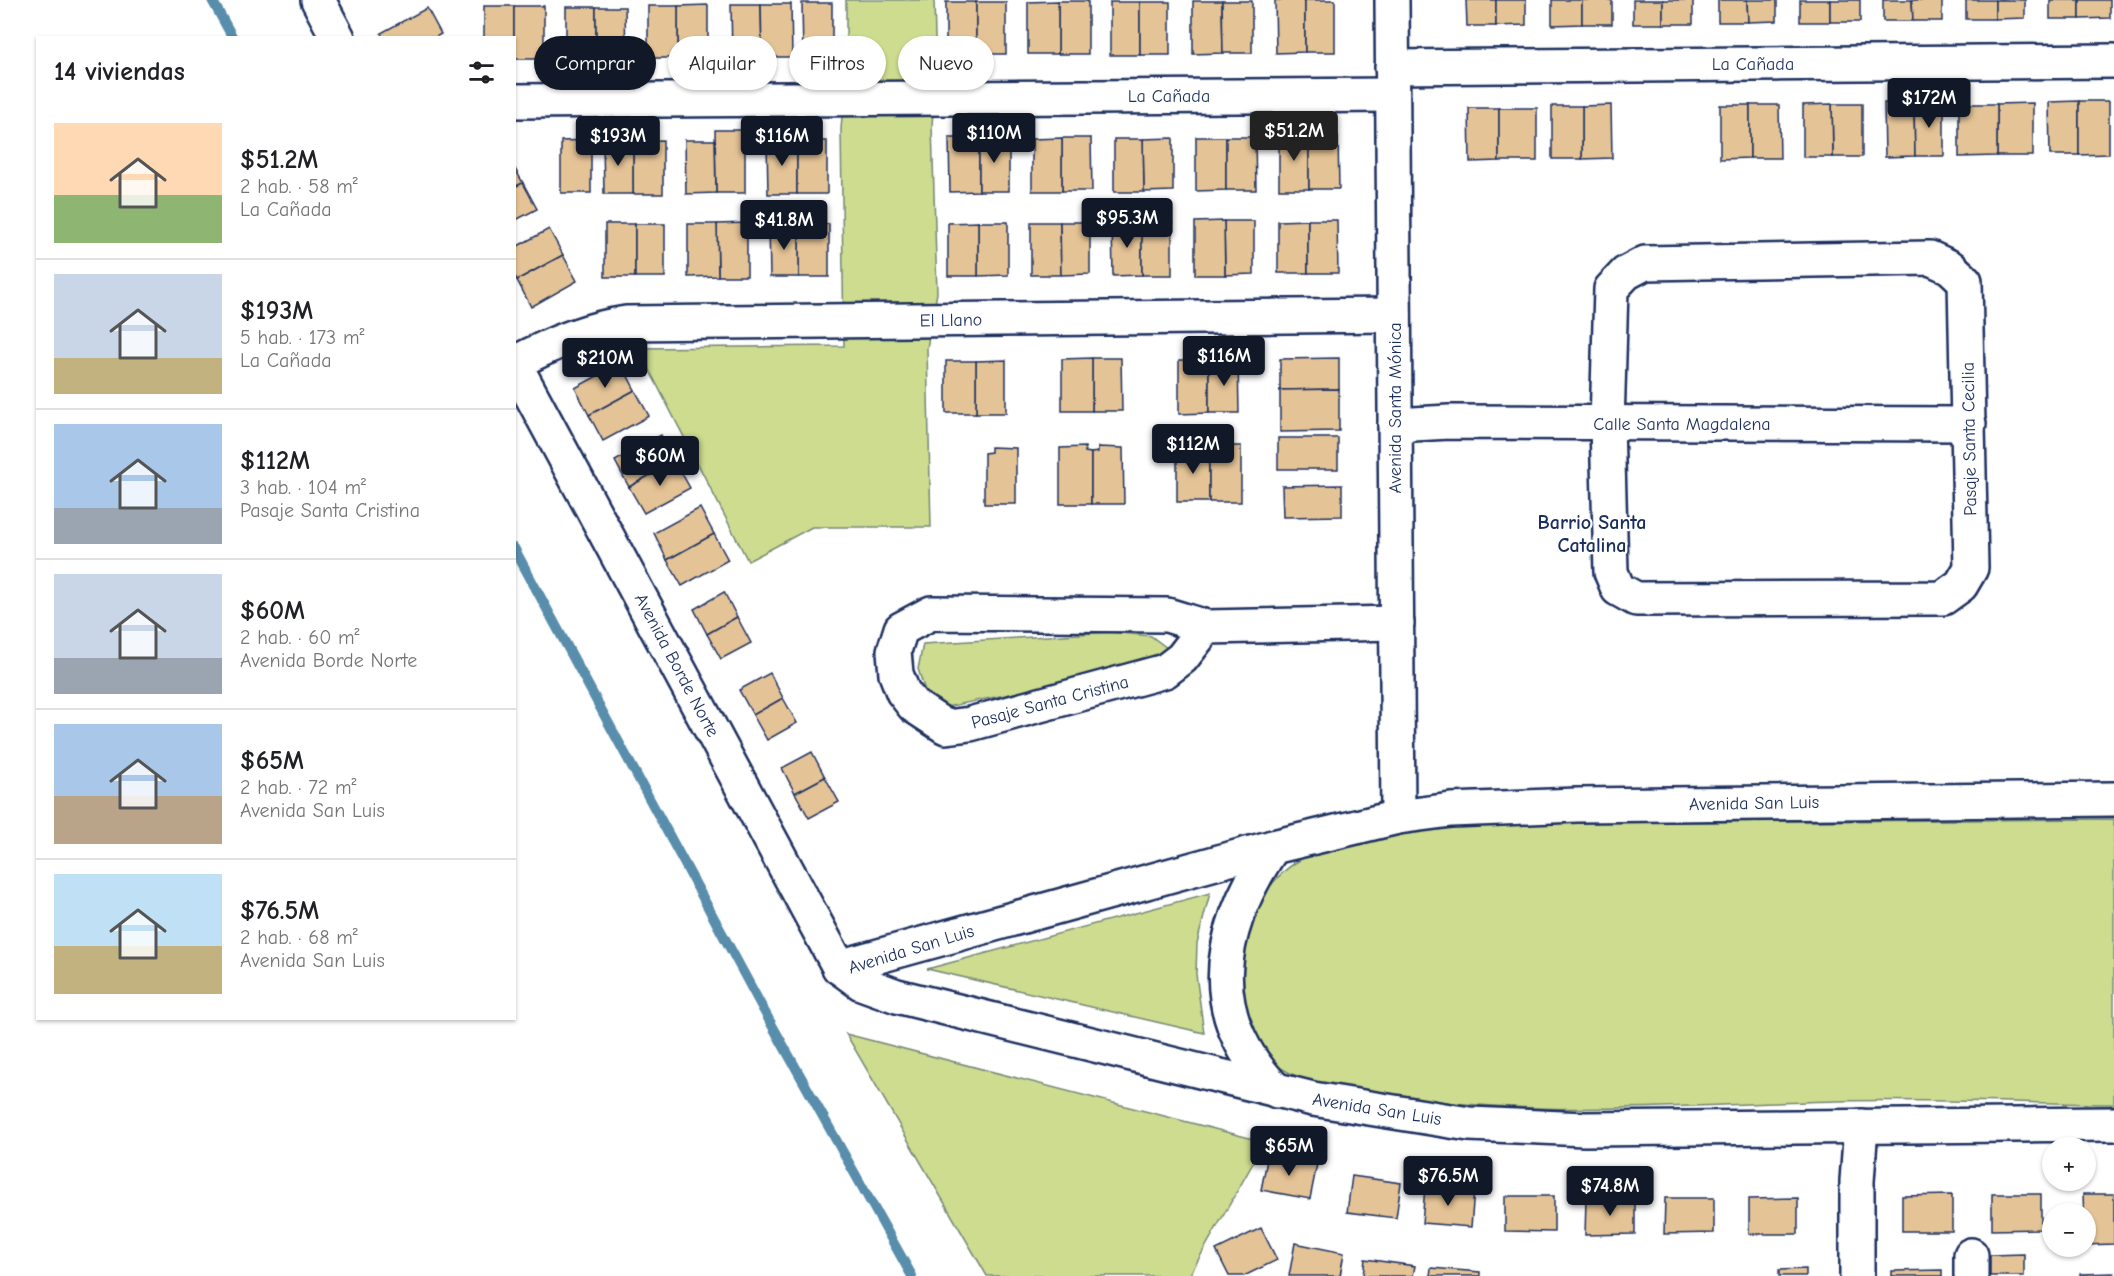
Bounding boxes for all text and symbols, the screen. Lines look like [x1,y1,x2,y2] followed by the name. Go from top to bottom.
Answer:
[534,36,656,90] chip: Comprar
[668,36,777,90] chip: Alquilar
[789,36,886,90] chip: Filtros
[898,36,994,90] chip: Nuevo
[1712,54,1794,75] street label: La Cañada
[465,56,498,89] icon: filters
[54,57,185,87] text: 14 viviendas
[1887,78,1971,129] pin: $172M
[1128,86,1210,107] street label: La Cañada
[1902,86,1956,109] text: $172M
[1245,111,1343,162] pin: $51.2M
[952,113,1036,164] pin: $110M
[576,116,660,167] pin: $193M
[740,116,824,167] pin: $116M
[1264,119,1324,142] text: $51.2M
[966,121,1022,144] text: $110M
[590,124,646,147] text: $193M
[755,124,809,147] text: $116M
[240,145,318,175] text: $51.2M
[102,147,174,219] icon: home
[240,175,358,198] text: 2 hab. · 58 m²
[240,198,332,221] text: La Cañada
[1078,198,1176,249] pin: $95.3M
[735,200,833,251] pin: $41.8M
[1096,206,1158,229] text: $95.3M
[754,208,814,231] text: $41.8M
[240,296,313,326] text: $193M
[102,298,174,370] icon: home
[920,309,982,332] street label: El Llano
[1385,322,1406,494] street label: Avenida Santa Mónica
[240,326,364,349] text: 5 hab. · 173 m²
[1182,336,1266,387] pin: $116M
[563,338,647,389] pin: $210M
[1197,344,1251,367] text: $116M
[576,346,634,369] text: $210M
[240,349,332,372] text: La Cañada
[1958,362,1981,516] street label: Pasaje Santa Cecilia
[1593,414,1771,435] street label: Calle Santa Magdalena
[1151,424,1235,475] pin: $112M
[1166,432,1220,455] text: $112M
[624,436,696,487] pin: $60M
[635,444,685,467] text: $60M
[240,446,310,476] text: $112M
[102,448,174,520] icon: home
[240,476,366,499] text: 3 hab. · 104 m²
[240,499,420,522] text: Pasaje Santa Cristina
[1538,511,1647,557] district label: Barrio Santa Catalina
[630,590,723,741] street label: Avenida Borde Norte
[240,596,305,626] text: $60M
[102,598,174,670] icon: home
[240,626,360,649] text: 2 hab. · 60 m²
[240,649,417,672] text: Avenida Borde Norte
[969,671,1131,734] street label: Pasaje Santa Cristina
[240,746,304,776] text: $65M
[102,748,174,820] icon: home
[240,776,356,799] text: 2 hab. · 72 m²
[1689,792,1819,815] street label: Avenida San Luis
[240,799,385,822] text: Avenida San Luis
[240,896,319,926] text: $76.5M
[102,898,174,970] icon: home
[846,920,977,979] street label: Avenida San Luis
[240,926,358,949] text: 2 hab. · 68 m²
[240,949,385,972] text: Avenida San Luis
[1311,1089,1443,1130] street label: Avenida San Luis
[1253,1126,1325,1177] pin: $65M
[1264,1134,1314,1157] text: $65M
[2042,1137,2096,1257] map controls
[2042,1137,2096,1191] button: +
[1399,1156,1497,1207] pin: $76.5M
[1417,1164,1479,1187] text: $76.5M
[1561,1166,1659,1217] pin: $74.8M
[1581,1174,1639,1197] text: $74.8M
[2042,1203,2096,1257] button: −

